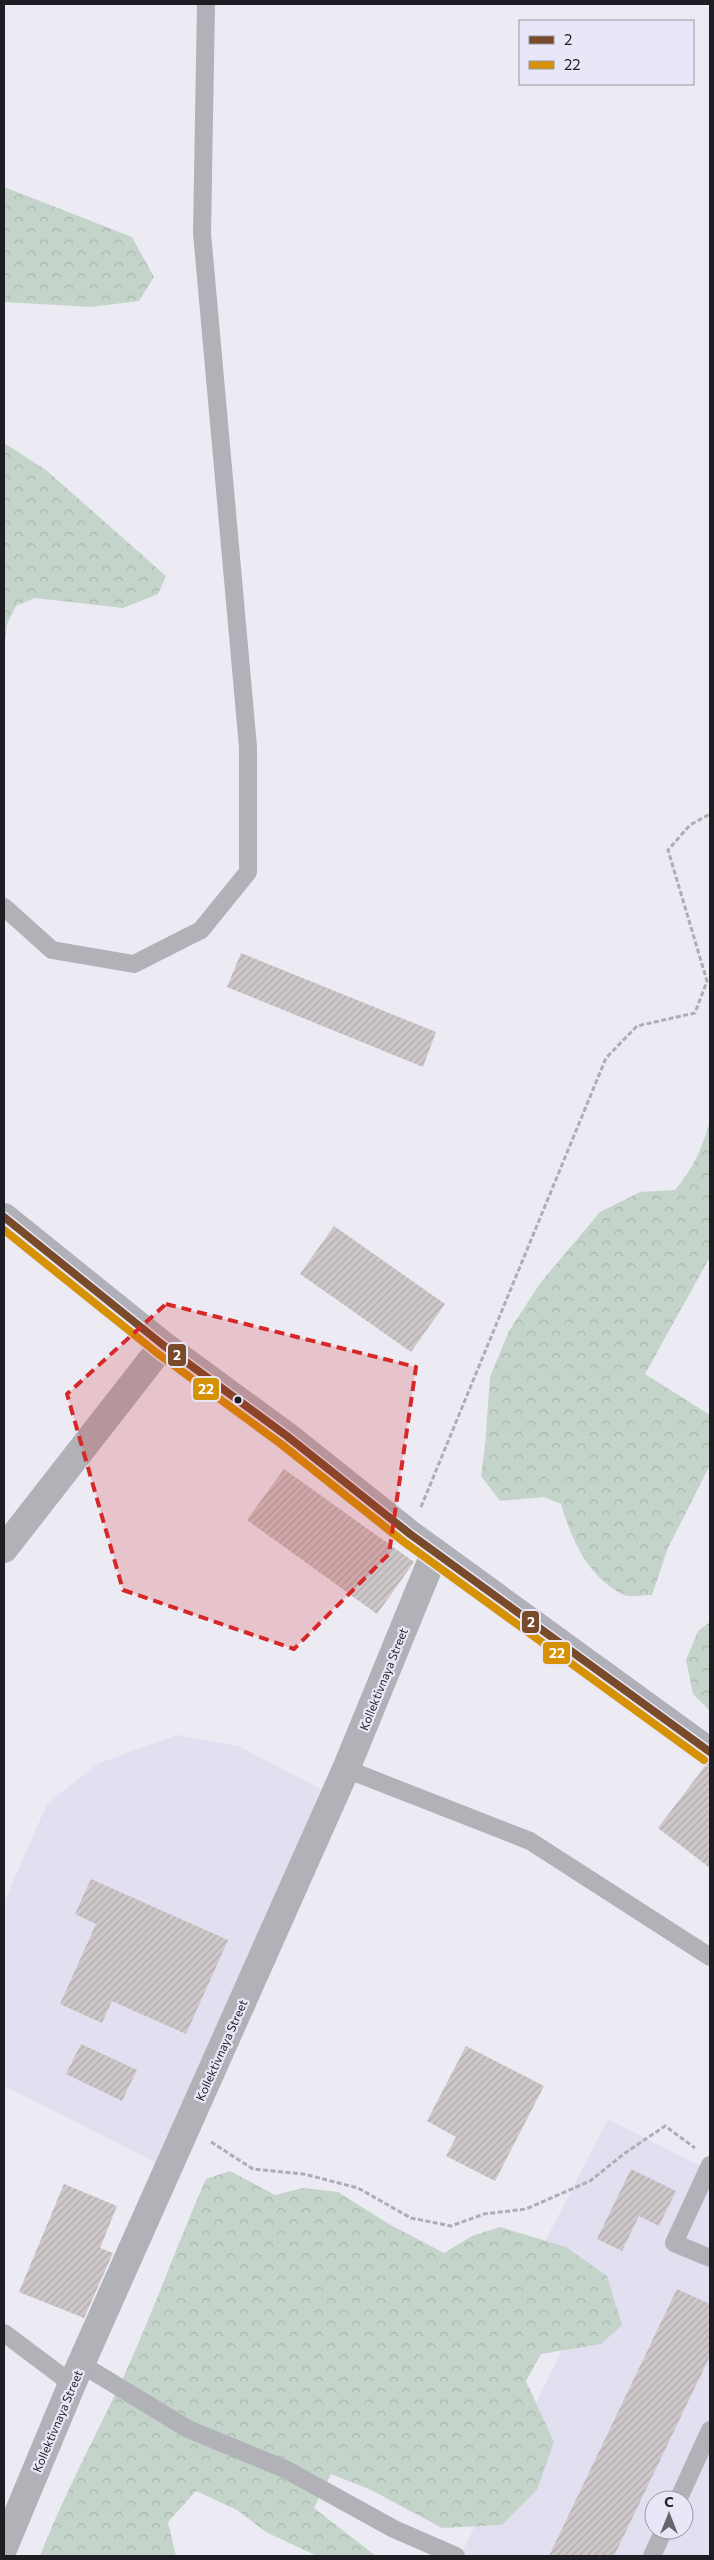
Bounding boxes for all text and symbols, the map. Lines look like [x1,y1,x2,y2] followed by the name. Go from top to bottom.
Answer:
[519,20,694,85] legend
[564,30,572,48] text: 2
[564,55,581,73] text: 22
[167,1343,187,1367] line badge: 2
[173,1346,181,1363] text: 2
[192,1377,220,1401] line badge: 22
[198,1380,214,1397] text: 22
[233,1395,243,1405] unlabelled marker
[521,1610,540,1634] line badge: 2
[527,1613,535,1630] text: 2
[356,1626,410,1732] street label: Kollektivnaya Street
[542,1641,571,1665] line badge: 22
[549,1644,565,1661] text: 22
[192,1997,250,2103] street label: Kollektivnaya Street
[29,2368,85,2474] street label: Kollektivnaya Street
[644,2490,694,2540] north arrow
[664,2493,674,2510] text: С

